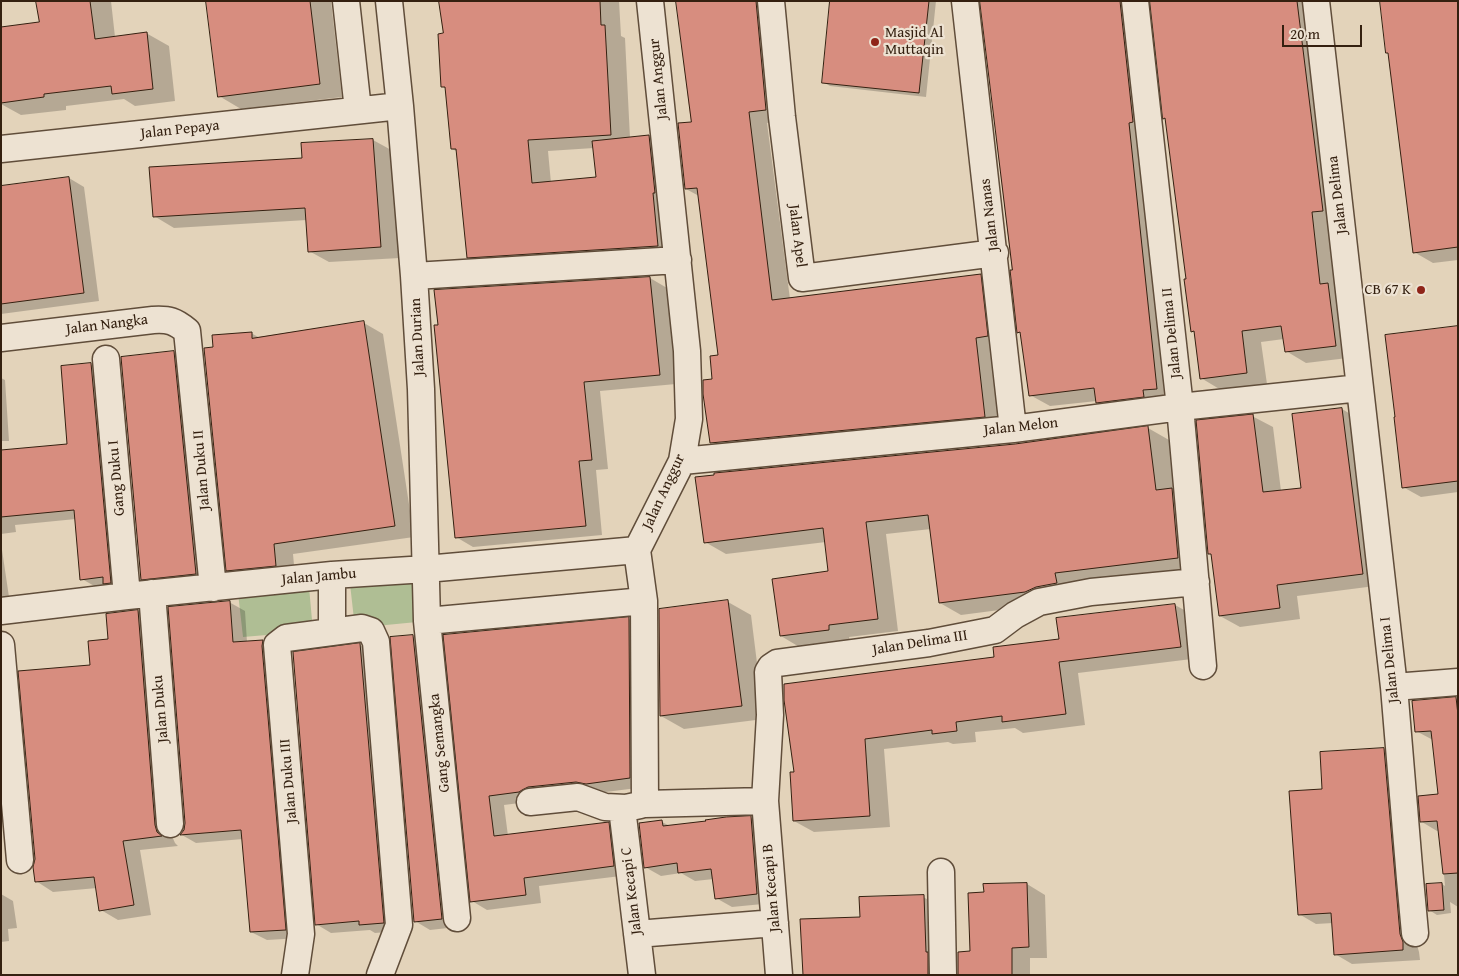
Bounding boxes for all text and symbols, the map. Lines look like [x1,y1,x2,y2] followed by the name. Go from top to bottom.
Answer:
[1284,15,1364,47] scale bar
[1290,23,1320,44] text: 20 m
[885,24,944,59] place label: Masjid Al Muttaqin
[869,36,881,48] marker: Masjid Al Muttaqin
[646,37,672,121] street label: Jalan Anggur
[140,117,220,143] street label: Jalan Pepaya
[1324,155,1352,235] street label: Jalan Delima
[977,178,1003,252] street label: Jalan Nanas
[784,203,810,269] street label: Jalan Apel
[1364,281,1411,299] place label: CB 67 K
[1415,284,1427,296] marker: CB 67 K
[1158,287,1186,379] street label: Jalan Delima II
[407,298,429,376] street label: Jalan Durian
[65,311,149,339] street label: Jalan Nangka
[983,414,1059,440] street label: Jalan Melon
[190,429,214,511] street label: Jalan Duku II
[105,439,129,517] street label: Gang Duku I
[639,451,689,533] street label: Jalan Anggur
[281,565,357,589] street label: Jalan Jambu
[1377,616,1403,704] street label: Jalan Delima I
[871,627,969,659] street label: Jalan Delima III
[149,674,173,744] street label: Jalan Duku
[426,693,454,793] street label: Gang Semangka
[276,738,302,824] street label: Jalan Duku III
[759,843,785,933] street label: Jalan Kecapi B
[618,846,646,936] street label: Jalan Kecapi C

